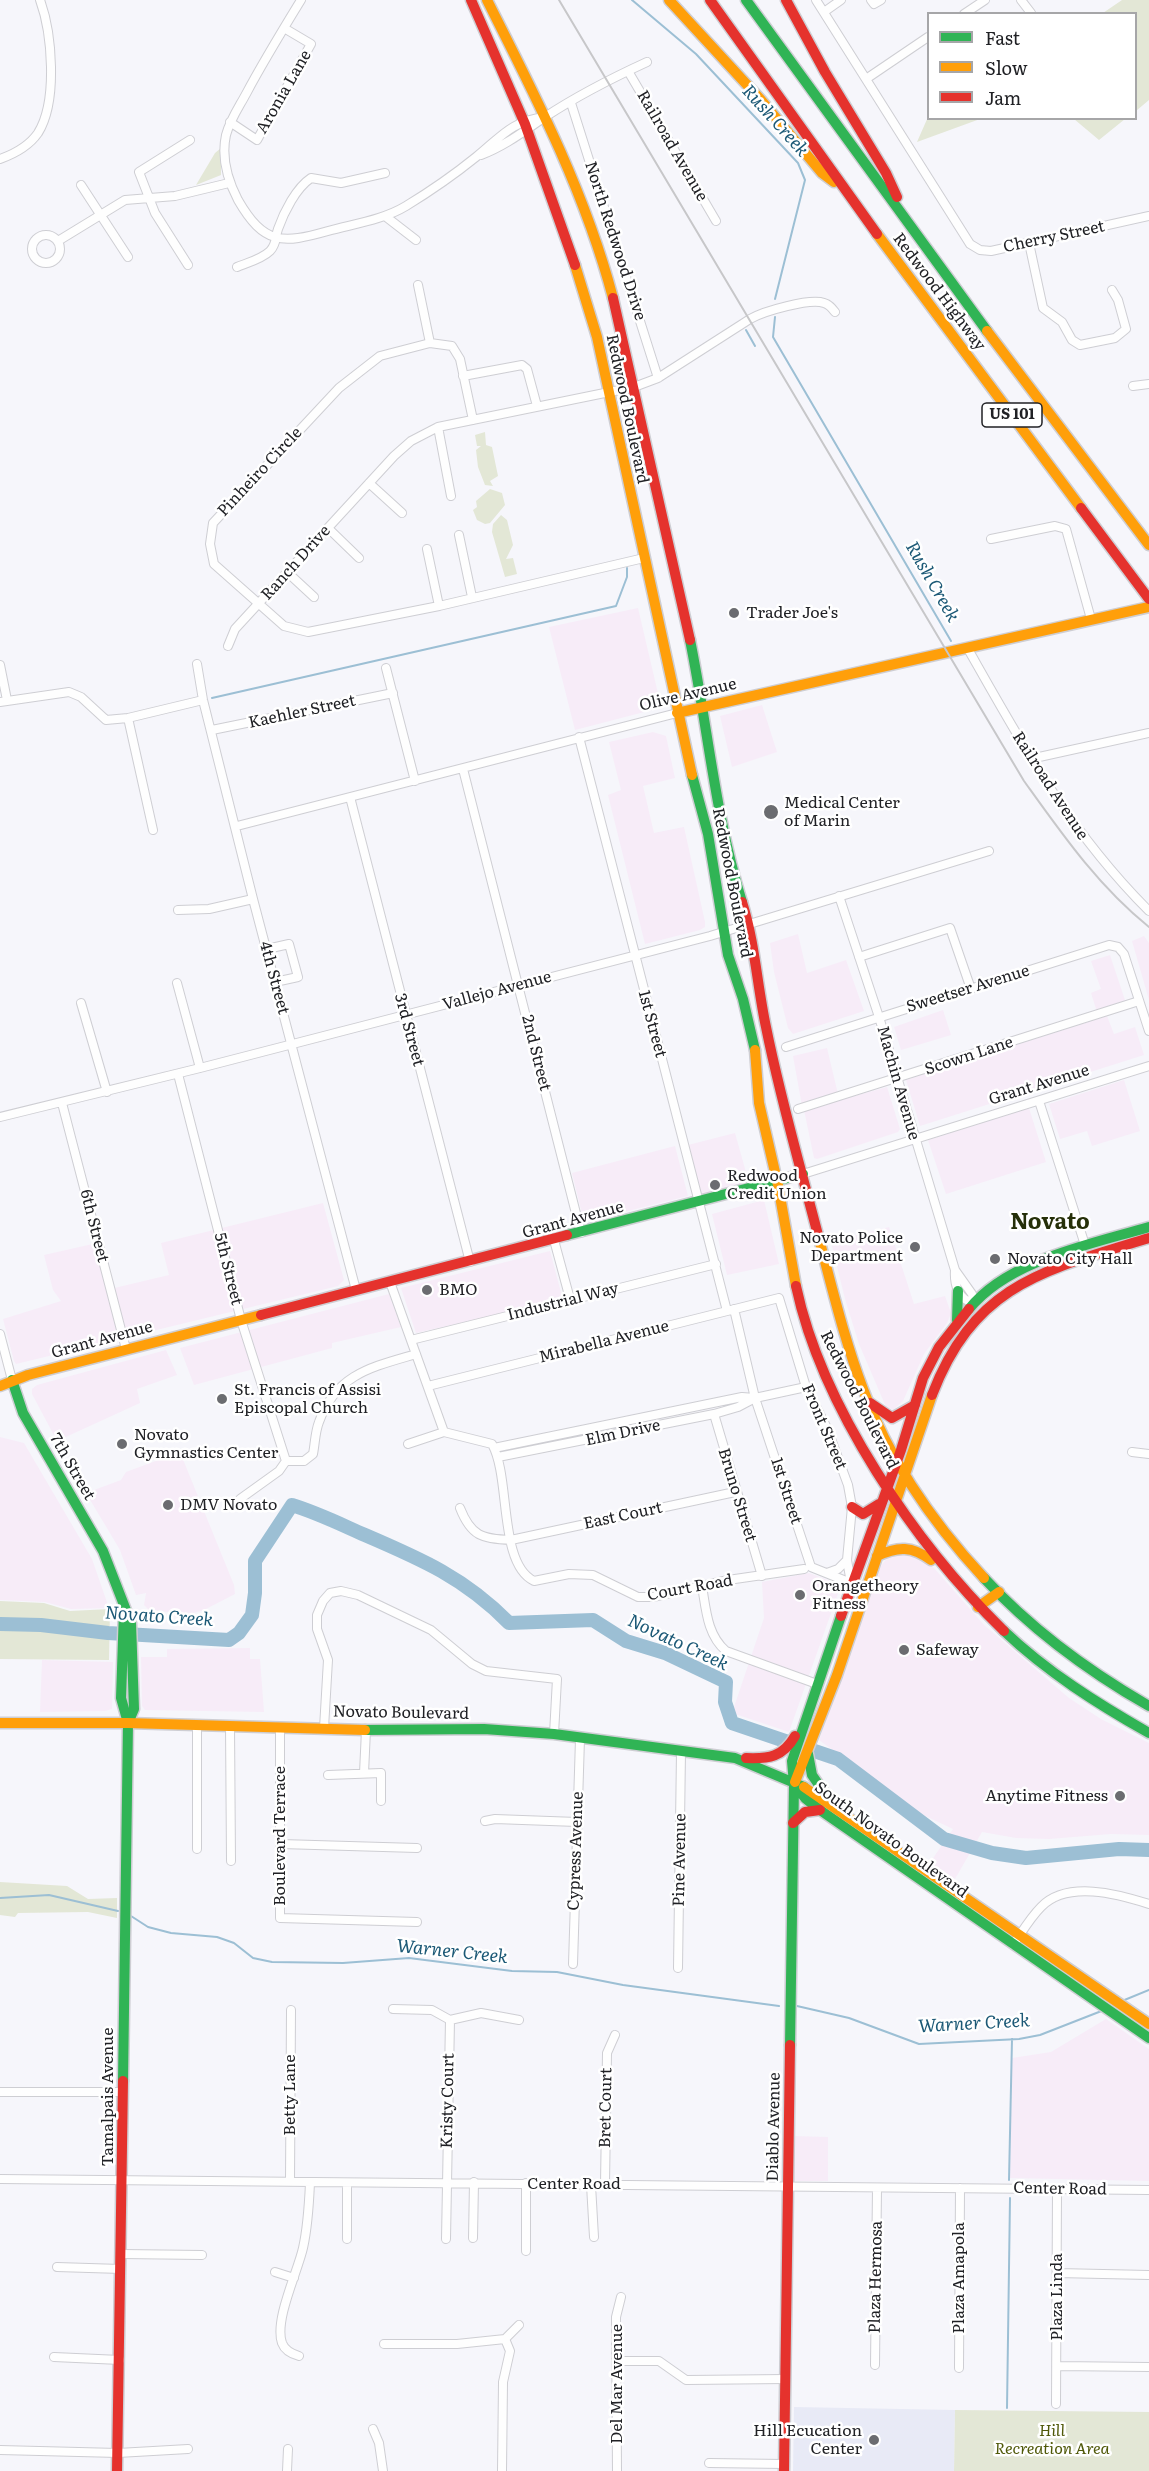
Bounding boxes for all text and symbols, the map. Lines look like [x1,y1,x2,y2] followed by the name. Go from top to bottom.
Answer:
[927,12,1137,120] legend
[985,24,1020,51] text: Fast
[252,47,316,137] street label: Aronia Lane
[985,54,1027,81] text: Slow
[737,81,813,161] water label: Rush Creek
[985,84,1021,111] text: Jam
[632,87,712,205] street label: Railroad Avenue
[580,159,650,323] street label: North Redwood Drive
[1002,217,1106,257] street label: Cherry Street
[889,229,989,355] street label: Redwood Highway
[602,332,652,486] street label: Redwood Boulevard
[982,403,1042,427] road number: US 101
[214,423,306,521] street label: Pinheiro Circle
[257,522,335,604] street label: Ranch Drive
[900,538,964,626] water label: Rush Creek
[746,603,838,623] place label: Trader Joe's
[727,606,741,620] marker: Trader Joe's
[638,675,738,715] street label: Olive Avenue
[247,691,357,733] street label: Kaehler Street
[1008,728,1092,844] street label: Railroad Avenue
[784,793,900,831] place label: Medical Center of Marin
[762,803,780,821] marker: Medical Center of Marin
[708,806,756,960] street label: Redwood Boulevard
[255,939,293,1017] street label: 4th Street
[904,961,1032,1017] street label: Sweetser Avenue
[440,967,554,1015] street label: Vallejo Avenue
[634,988,670,1060] street label: 1st Street
[390,991,428,1069] street label: 3rd Street
[517,1013,555,1093] street label: 2nd Street
[873,1024,923,1142] street label: Machin Avenue
[922,1033,1016,1079] street label: Scown Lane
[986,1061,1092,1109] street label: Grant Avenue
[727,1166,827,1204] place label: Redwood Credit Union
[708,1178,722,1192] marker: Redwood Credit Union
[76,1187,112,1265] street label: 6th Street
[520,1197,626,1243] street label: Grant Avenue
[1010,1210,1090,1236] district label: Novato
[799,1228,903,1266] place label: Novato Police Department
[210,1231,246,1307] street label: 5th Street
[908,1240,922,1254] marker: Novato Police Department
[1007,1249,1133,1269] place label: Novato City Hall
[988,1252,1002,1266] marker: Novato City Hall
[505,1279,621,1325] street label: Industrial Way
[439,1280,477,1300] place label: BMO
[420,1283,434,1297] marker: BMO
[49,1317,155,1363] street label: Grant Avenue
[537,1317,671,1367] street label: Mirabella Avenue
[816,1328,902,1472] street label: Redwood Boulevard
[234,1380,381,1418] place label: St. Francis of Assisi Episcopal Church
[797,1381,851,1473] street label: Front Street
[215,1392,229,1406] marker: St. Francis of Assisi Episcopal Church
[584,1416,662,1450] street label: Elm Drive
[134,1425,278,1463] place label: Novato Gymnastics Center
[45,1430,99,1504] street label: 7th Street
[115,1437,129,1451] marker: Novato Gymnastics Center
[714,1446,760,1544] street label: Bruno Street
[766,1455,806,1527] street label: 1st Street
[180,1495,277,1515] place label: DMV Novato
[161,1498,175,1512] marker: DMV Novato
[582,1498,664,1534] street label: East Court
[646,1571,734,1605] street label: Court Road
[812,1576,919,1614] place label: Orangetheory Fitness
[793,1588,807,1602] marker: Orangetheory Fitness
[104,1602,214,1632] water label: Novato Creek
[624,1610,732,1676] water label: Novato Creek
[916,1640,979,1660] place label: Safeway
[897,1643,911,1657] marker: Safeway
[333,1702,469,1724] street label: Novato Boulevard
[270,1766,290,1906] street label: Boulevard Terrace
[811,1778,971,1902] street label: South Novato Boulevard
[985,1786,1108,1806] place label: Anytime Fitness
[1113,1789,1127,1803] marker: Anytime Fitness
[564,1791,588,1911] street label: Cypress Avenue
[670,1813,690,1907] street label: Pine Avenue
[395,1935,509,1969] water label: Warner Creek
[918,2010,1030,2038] water label: Warner Creek
[98,2027,118,2167] street label: Tamalpais Avenue
[438,2053,458,2149] street label: Kristy Court
[280,2054,300,2136] street label: Betty Lane
[596,2068,616,2148] street label: Bret Court
[763,2072,785,2182] street label: Diablo Avenue
[527,2174,621,2194] street label: Center Road
[1013,2179,1107,2199] street label: Center Road
[865,2221,887,2333] street label: Plaza Hermosa
[949,2222,969,2334] street label: Plaza Amapola
[1047,2253,1067,2341] street label: Plaza Linda
[607,2324,627,2444] street label: Del Mar Avenue
[753,2421,862,2459] place label: Hill Ecucation Center
[994,2421,1110,2459] park label: Hill Recreation Area
[867,2433,881,2447] marker: Hill Ecucation Center

